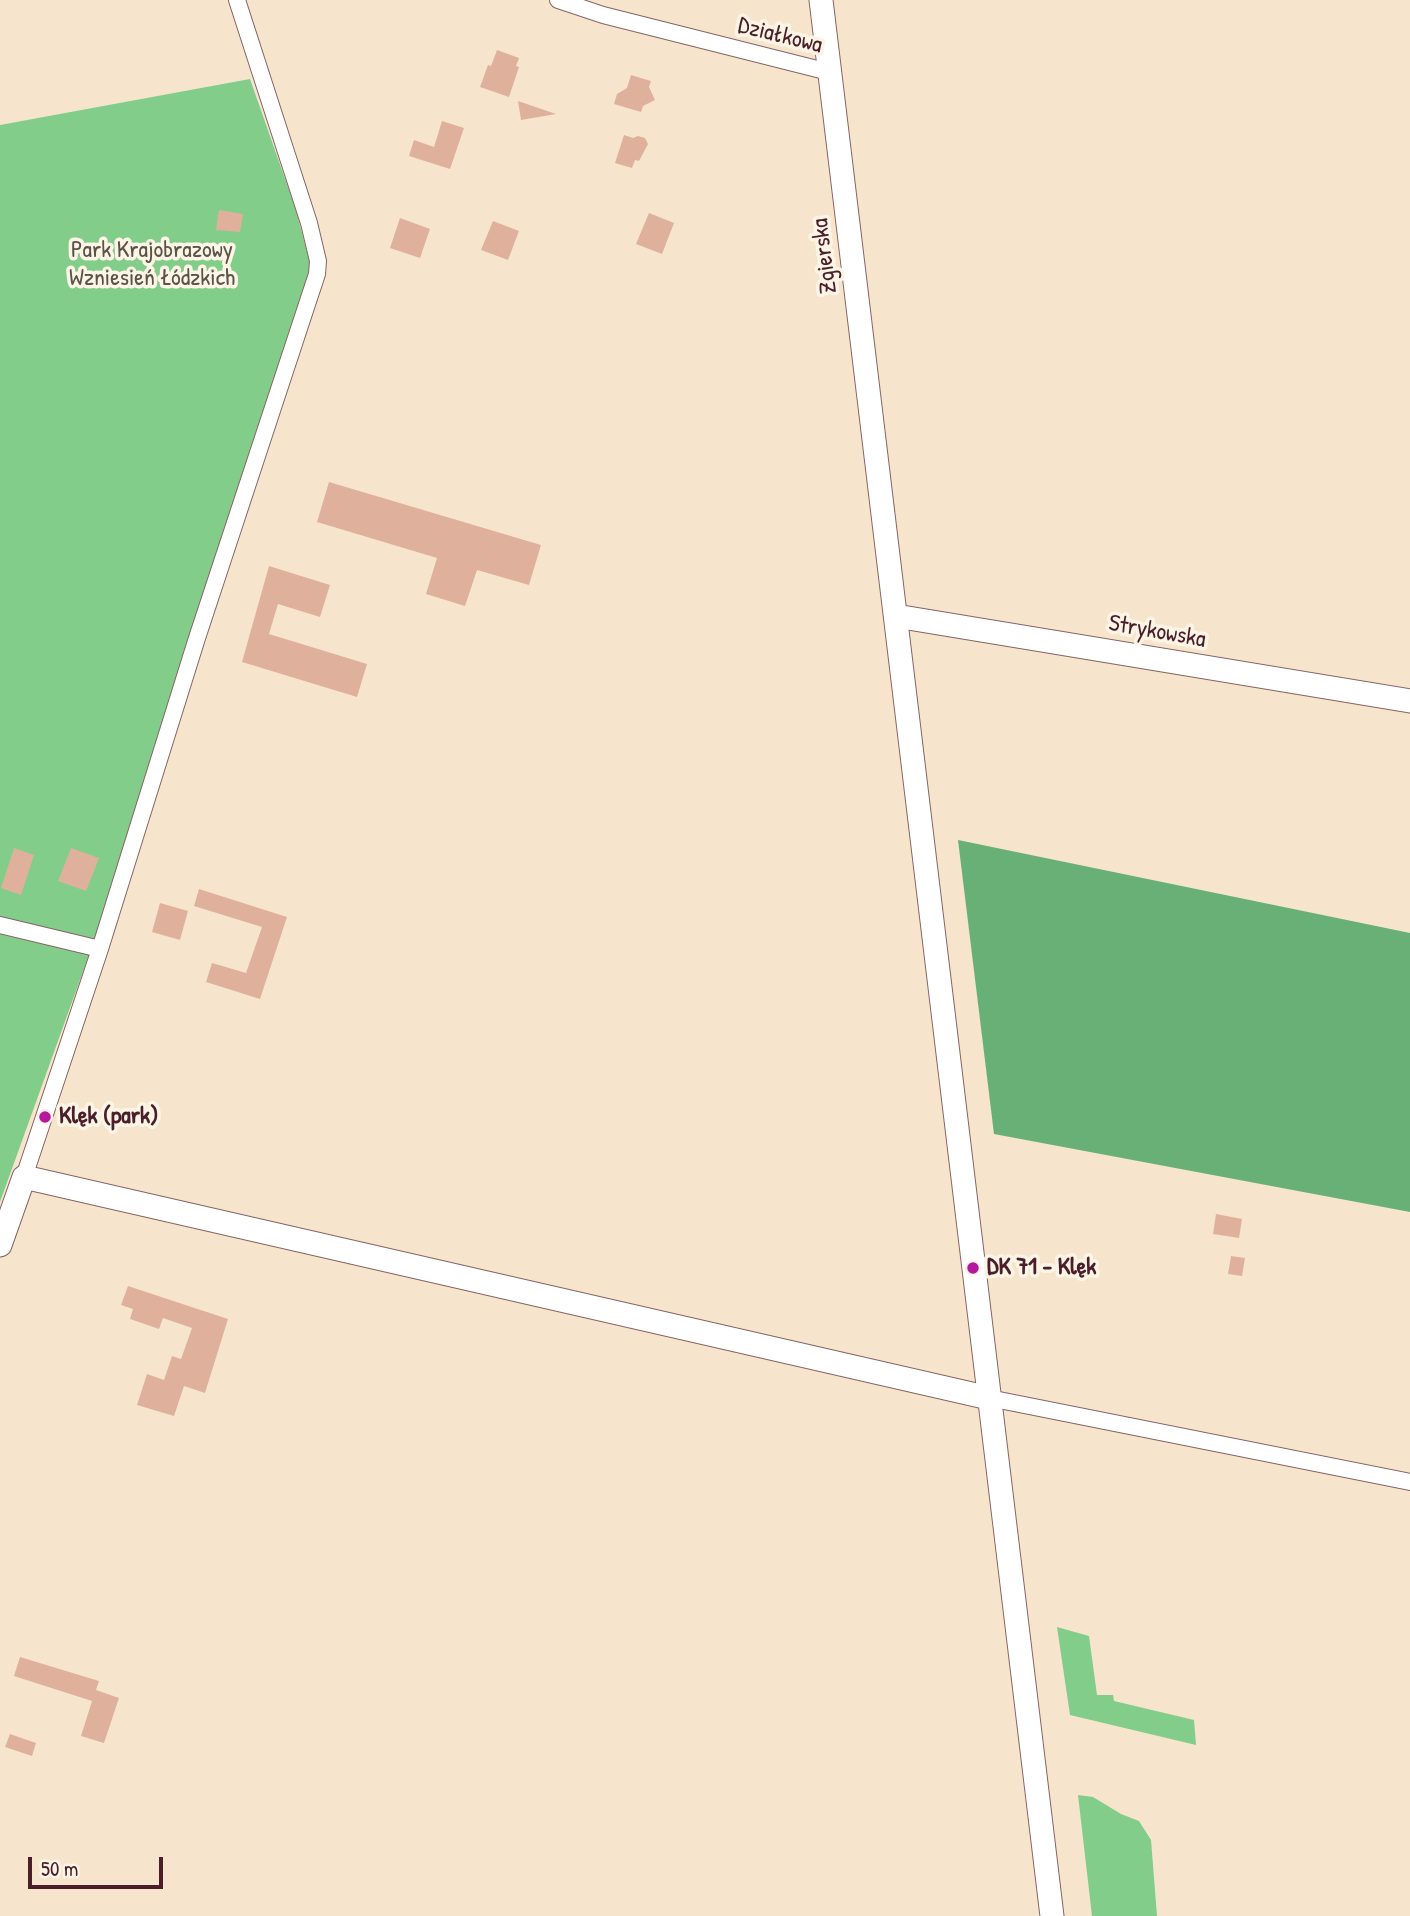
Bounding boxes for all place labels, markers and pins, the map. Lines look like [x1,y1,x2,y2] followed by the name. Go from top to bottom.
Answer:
[59,1103,159,1131] place label: Klęk (park)
[37,1109,53,1125] marker: Klęk (park)
[987,1254,1096,1282] place label: DK 71 - Klęk
[965,1260,981,1276] marker: DK 71 - Klęk

